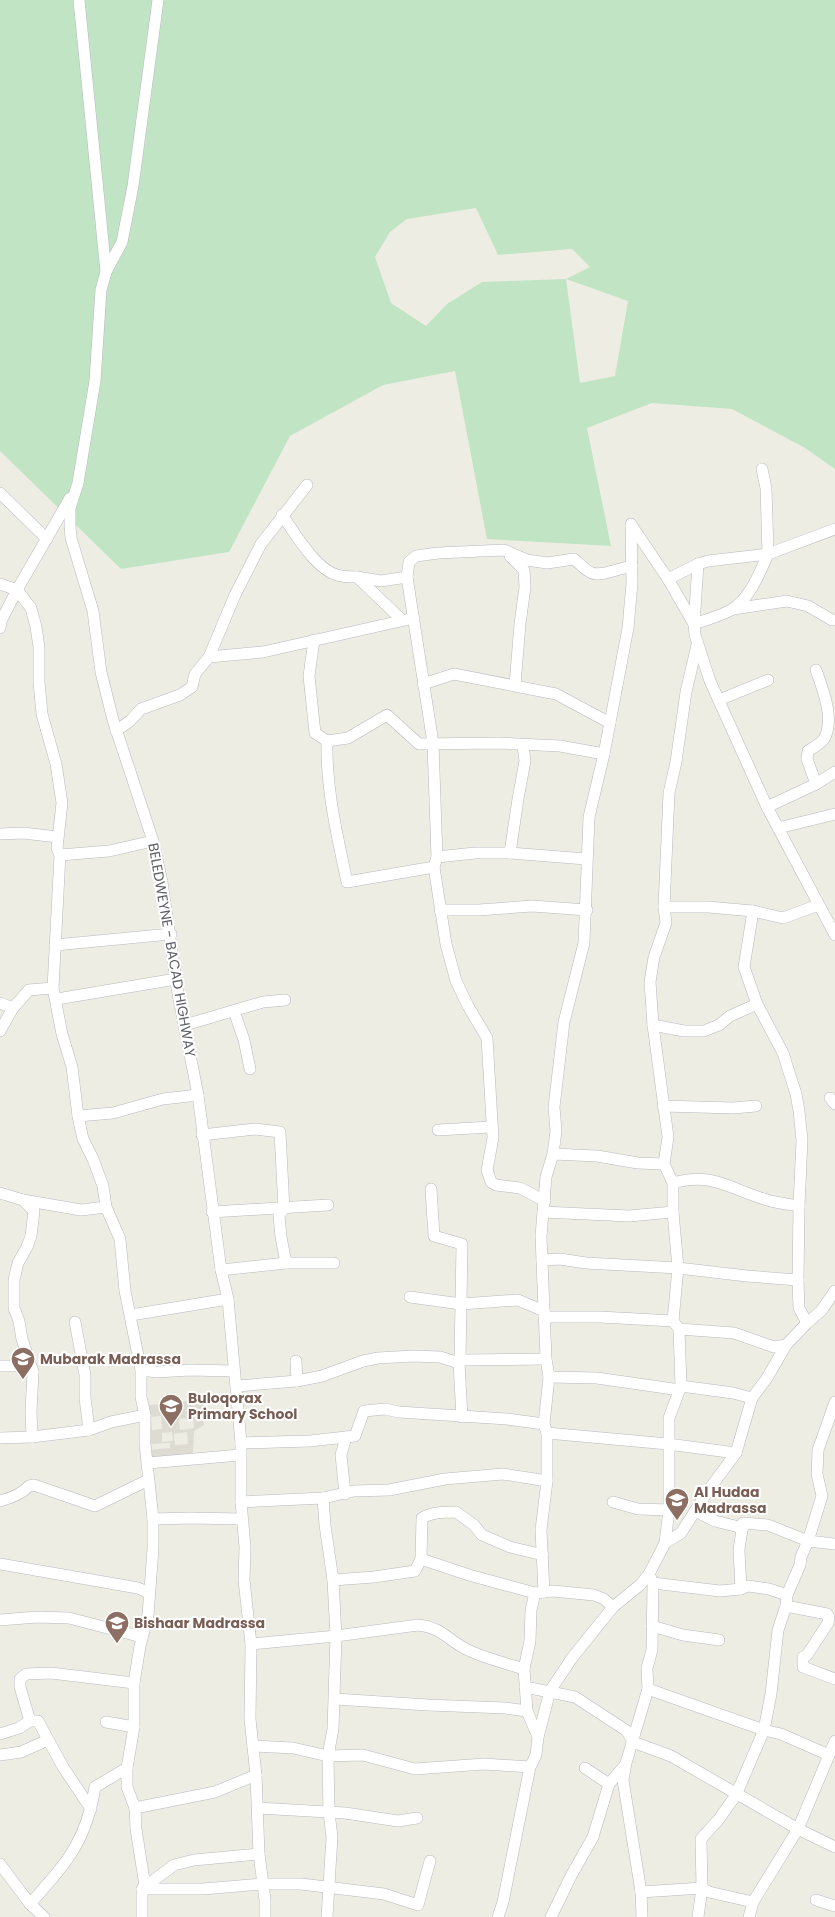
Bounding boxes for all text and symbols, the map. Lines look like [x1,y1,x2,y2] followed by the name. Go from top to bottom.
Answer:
[143,841,201,1059] street label: BELEDWEYNE - BACAD HIGHWAY
[10,1346,36,1380] school or university icon: Mubarak Madrassa
[40,1349,181,1369] place label: Mubarak Madrassa
[188,1388,297,1424] place label: Buloqorax Primary School
[158,1393,184,1427] school or university icon: Buloqorax Primary School
[694,1482,767,1518] place label: Al Hudaa Madrassa
[664,1487,690,1521] school or university icon: Al Hudaa Madrassa
[104,1610,130,1644] school or university icon: Bishaar Madrassa
[134,1613,265,1633] place label: Bishaar Madrassa

